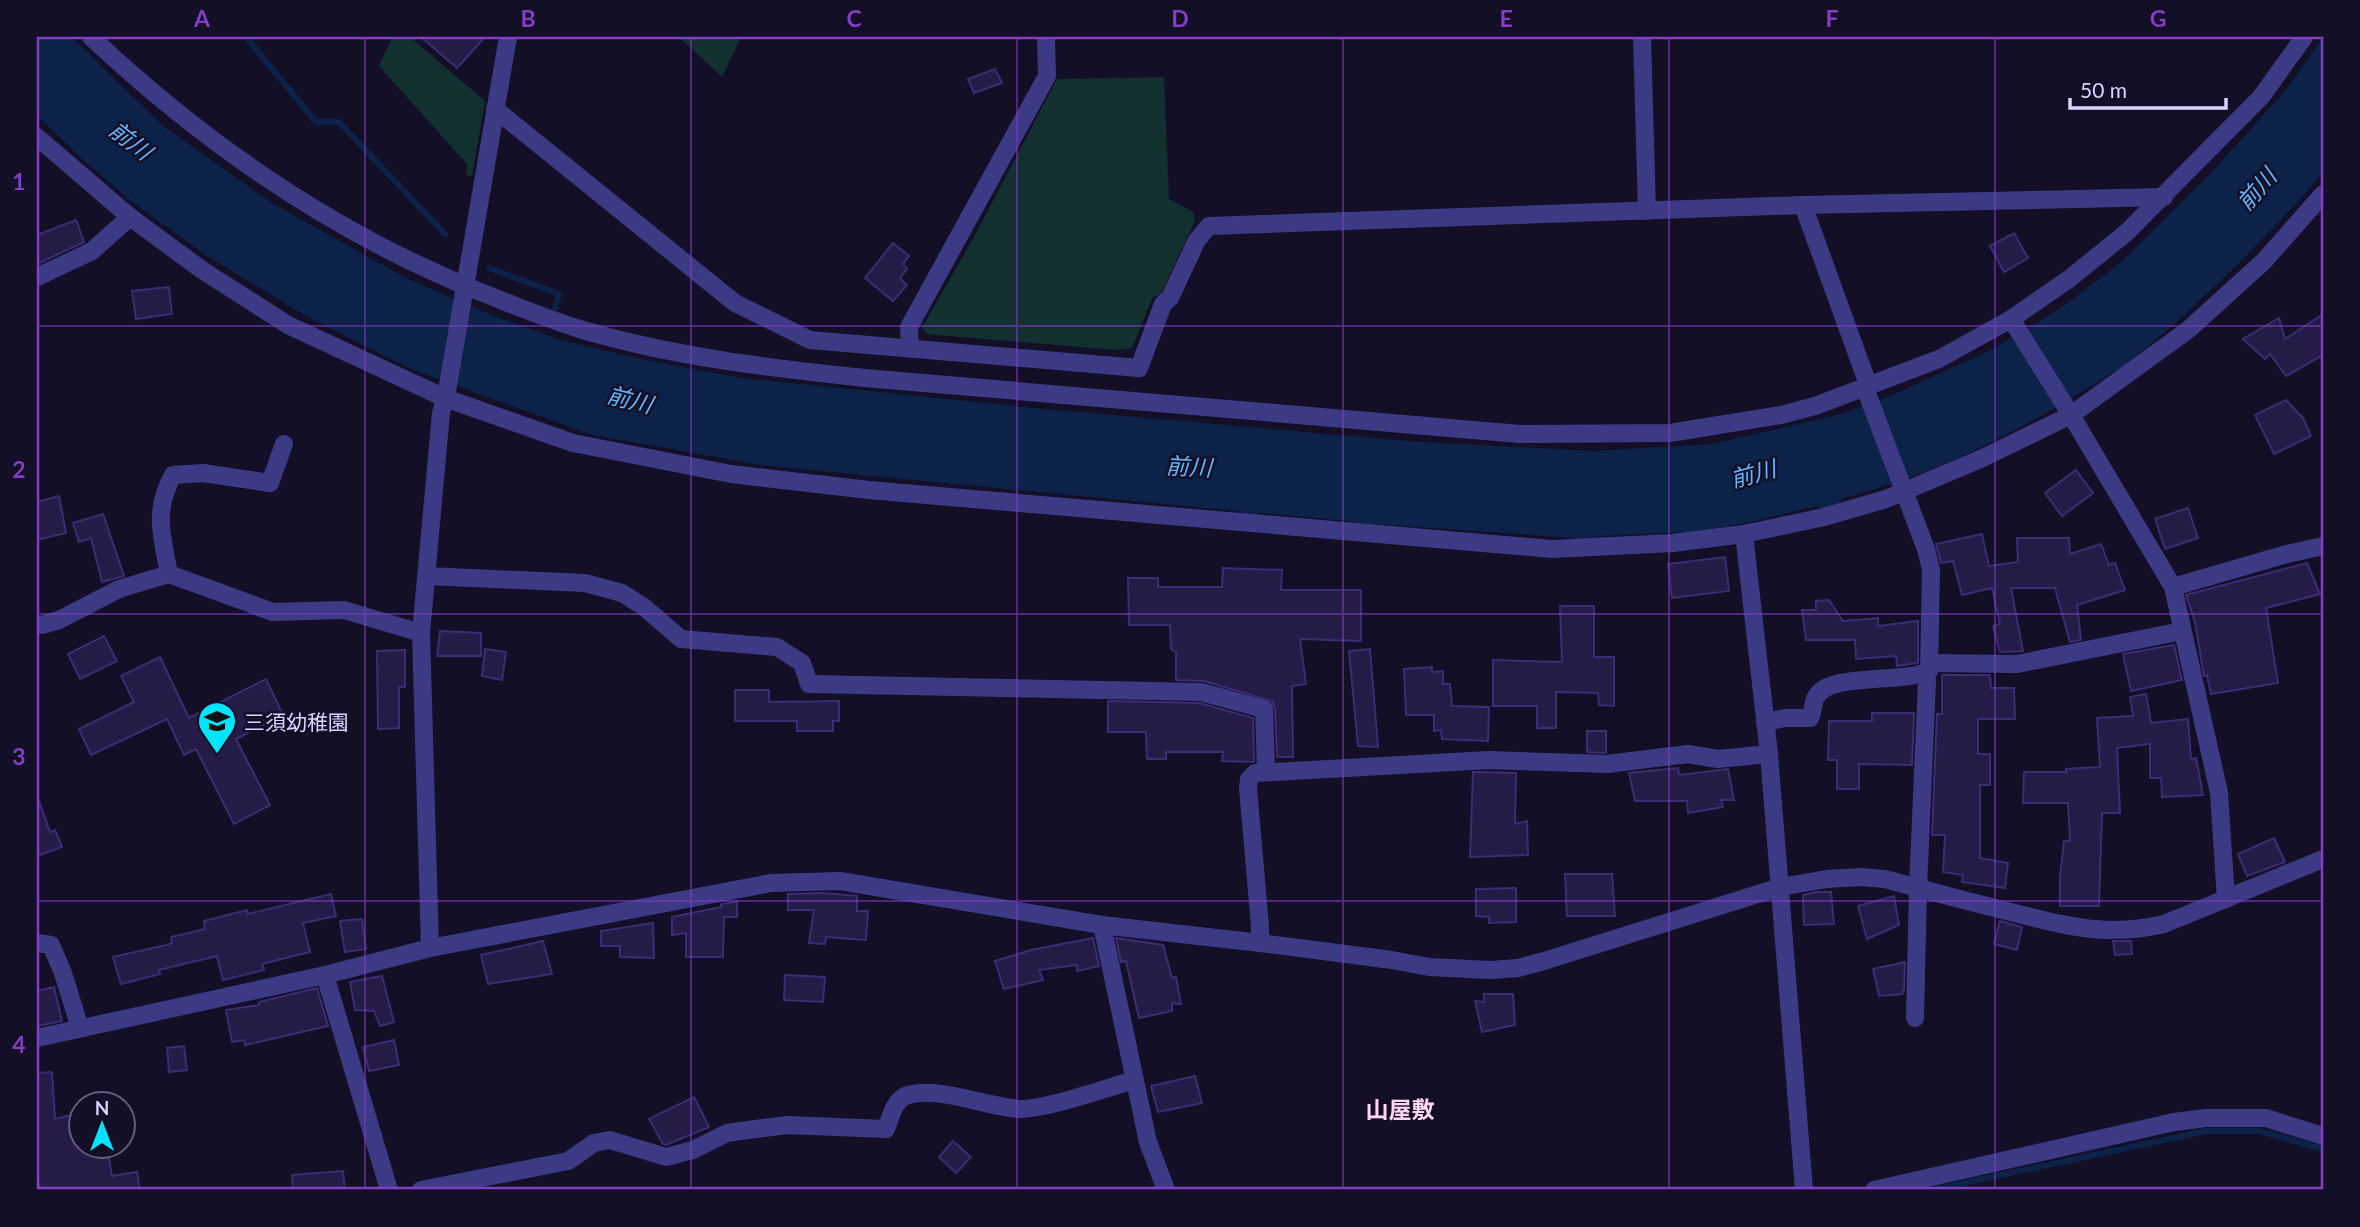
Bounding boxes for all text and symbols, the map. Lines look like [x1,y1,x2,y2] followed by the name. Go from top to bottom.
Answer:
[193,4,211,32] text: A
[520,4,536,32] text: B
[846,4,862,32] text: C
[1171,4,1189,32] text: D
[1499,4,1513,32] text: E
[1825,4,1839,32] text: F
[2150,4,2166,32] text: G
[2070,66,2225,110] scale bar
[2080,77,2127,102] text: 50 m
[104,115,160,167] water label: 前川
[2230,160,2284,216] water label: 前川
[12,167,26,195] text: 1
[604,380,659,419] water label: 前川
[1165,451,1216,481] water label: 前川
[1727,453,1782,492] water label: 前川
[12,455,26,483] text: 2
[196,700,238,755] school or university icon: 三須幼稚園
[244,709,349,734] place label: 三須幼稚園
[12,742,26,770] text: 3
[12,1030,26,1058] text: 4
[66,1090,136,1160] north arrow
[1366,1095,1435,1123] district label: 山屋敷
[95,1096,109,1119] text: N

